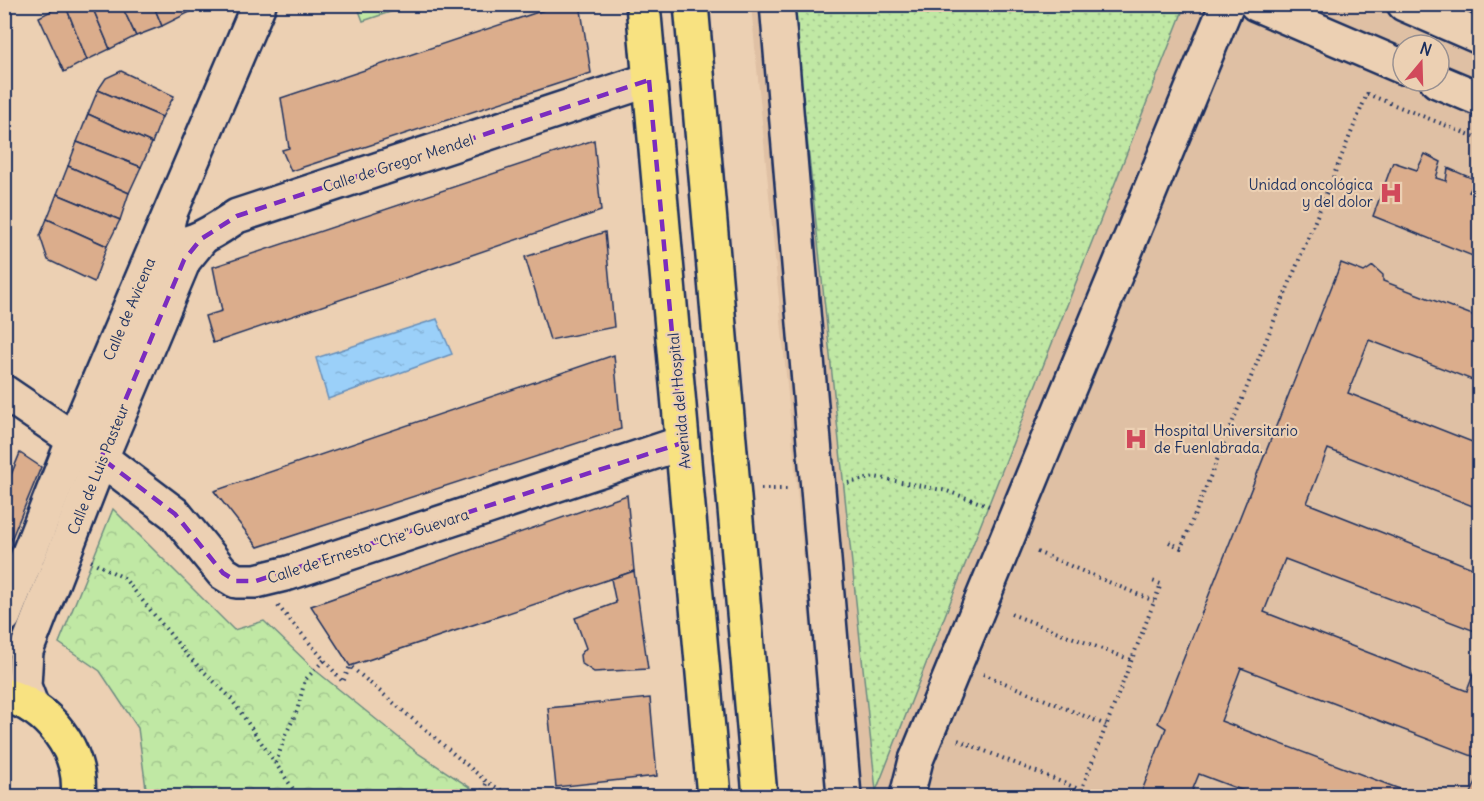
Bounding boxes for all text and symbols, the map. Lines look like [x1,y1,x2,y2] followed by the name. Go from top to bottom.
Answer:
[1391,33,1451,93] north arrow
[1417,38,1434,60] text: N
[320,130,476,196] street label: Calle de Gregor Mendel
[1248,175,1373,211] place label: Unidad oncológica y del dolor
[1378,180,1404,206] hospital icon: Unidad oncológica y del dolor
[99,254,159,363] street label: Calle de Avicena
[664,332,694,470] street label: Avenida del Hospital
[63,401,133,537] street label: Calle de Luis Pasteur
[1154,421,1298,457] place label: Hospital Universitario de Fuenlabrada.
[1123,426,1149,452] hospital icon: Hospital Universitario de Fuenlabrada.
[265,504,472,588] street label: Calle de Ernesto "Che" Guevara

